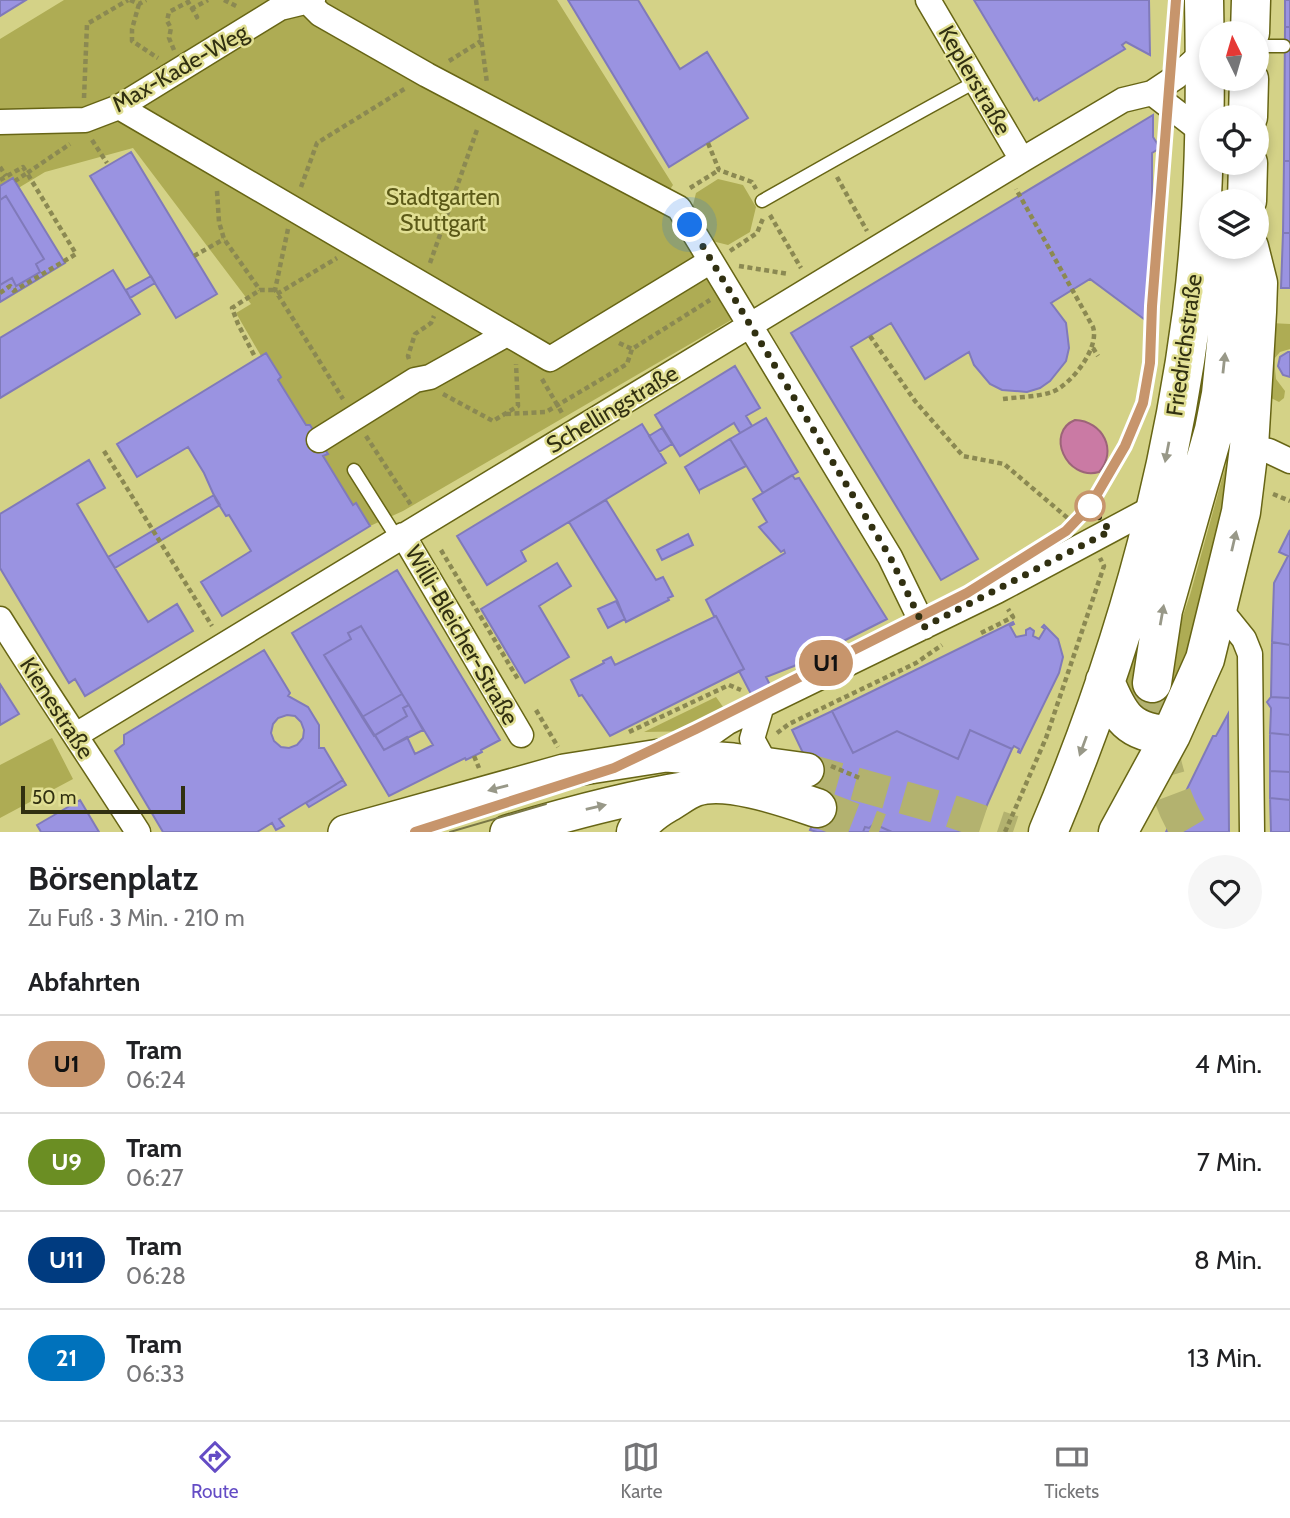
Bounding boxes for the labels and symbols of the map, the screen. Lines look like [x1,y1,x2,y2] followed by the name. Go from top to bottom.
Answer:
[107,18,253,118] street label: Max-Kade-Weg
[932,20,1018,140] street label: Keplerstraße
[1199,21,1269,91] north arrow
[386,183,500,237] park label: Stadtgarten Stuttgart
[672,207,707,242] your location
[1160,272,1208,418] street label: Friedrichstraße
[1219,351,1230,373] one-way arrow
[541,359,683,459] street label: Schellingstraße
[1162,441,1173,463] one-way arrow
[1075,491,1105,521] unlabelled marker
[1229,530,1240,552] one-way arrow
[399,540,525,730] street label: Willi-Bleicher-Straße
[1157,604,1168,626] one-way arrow
[794,640,858,686] line badge: U1
[14,652,100,764] street label: Kienestraße
[1077,736,1088,757] one-way arrow
[21,783,186,815] scale bar
[487,783,509,794] one-way arrow
[585,801,607,812] one-way arrow

